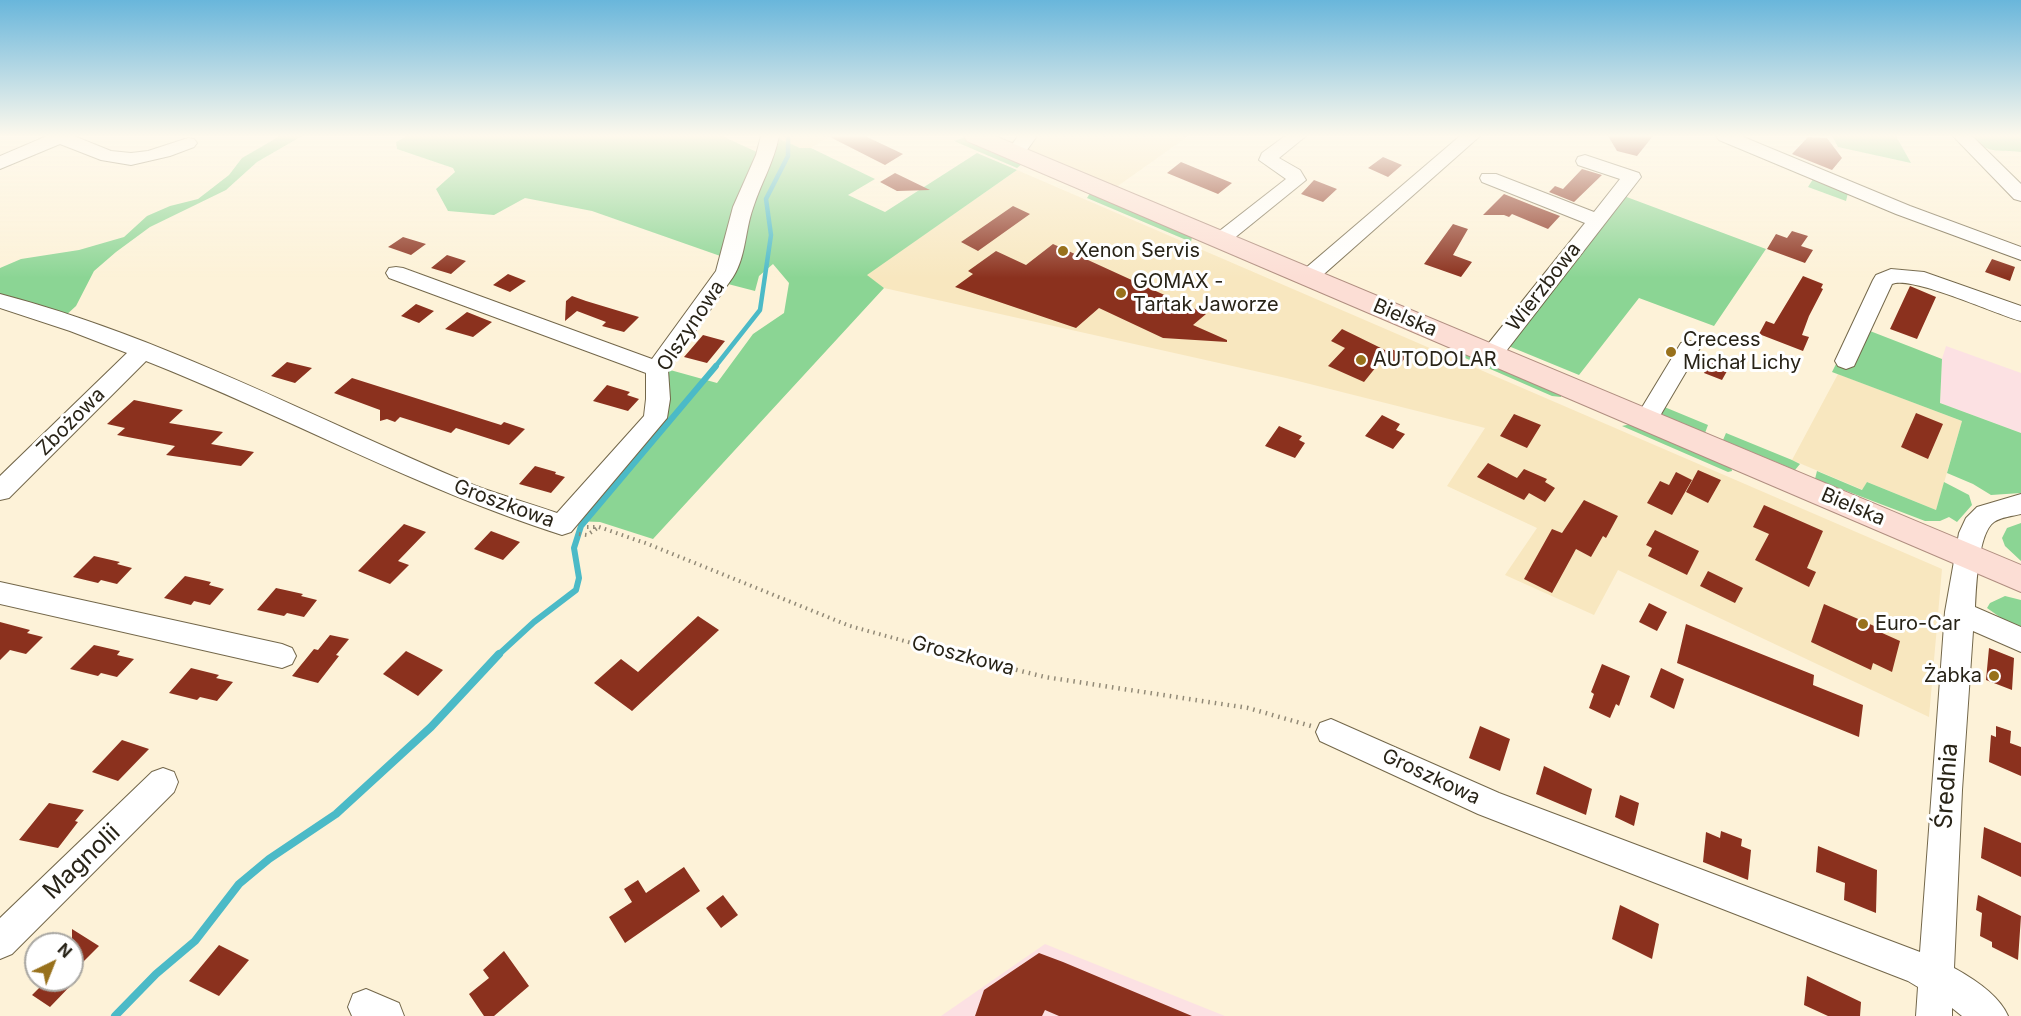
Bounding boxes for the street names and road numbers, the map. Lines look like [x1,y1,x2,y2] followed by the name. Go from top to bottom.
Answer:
[1502,238,1586,336] street label: Wierzbowa
[652,276,730,376] street label: Olszynowa
[1369,294,1441,342] street label: Bielska
[32,383,110,461] street label: Zbożowa
[450,475,558,533] street label: Groszkowa
[1817,483,1889,531] street label: Bielska
[909,631,1017,681] street label: Groszkowa
[1930,742,1964,830] street label: Średnia
[1378,744,1484,810] street label: Groszkowa
[38,818,126,906] street label: Magnolii

